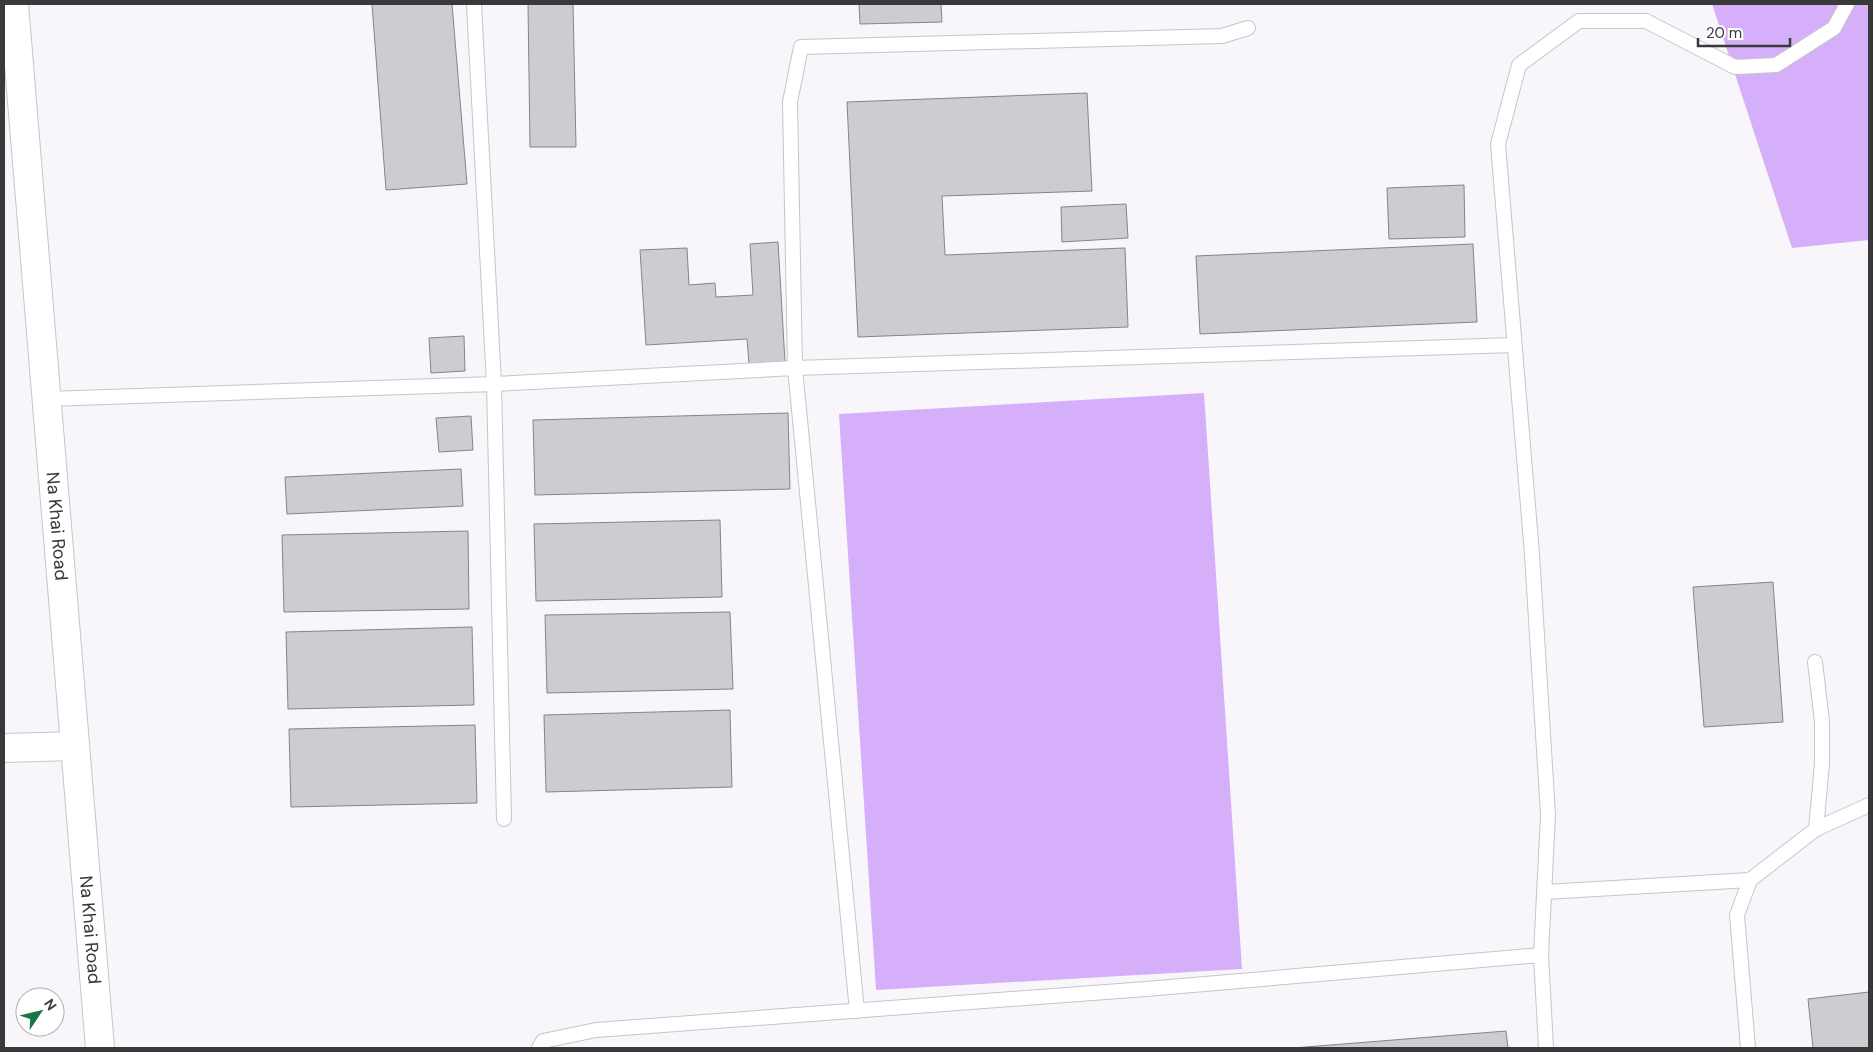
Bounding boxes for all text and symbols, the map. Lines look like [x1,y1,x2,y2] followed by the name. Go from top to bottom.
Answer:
[1698,15,1790,47] scale bar
[1706,23,1742,43] text: 20 m
[41,471,73,581] street label: Na Khai Road
[74,875,107,985] street label: Na Khai Road
[15,987,65,1037] north arrow
[40,995,61,1014] text: N

